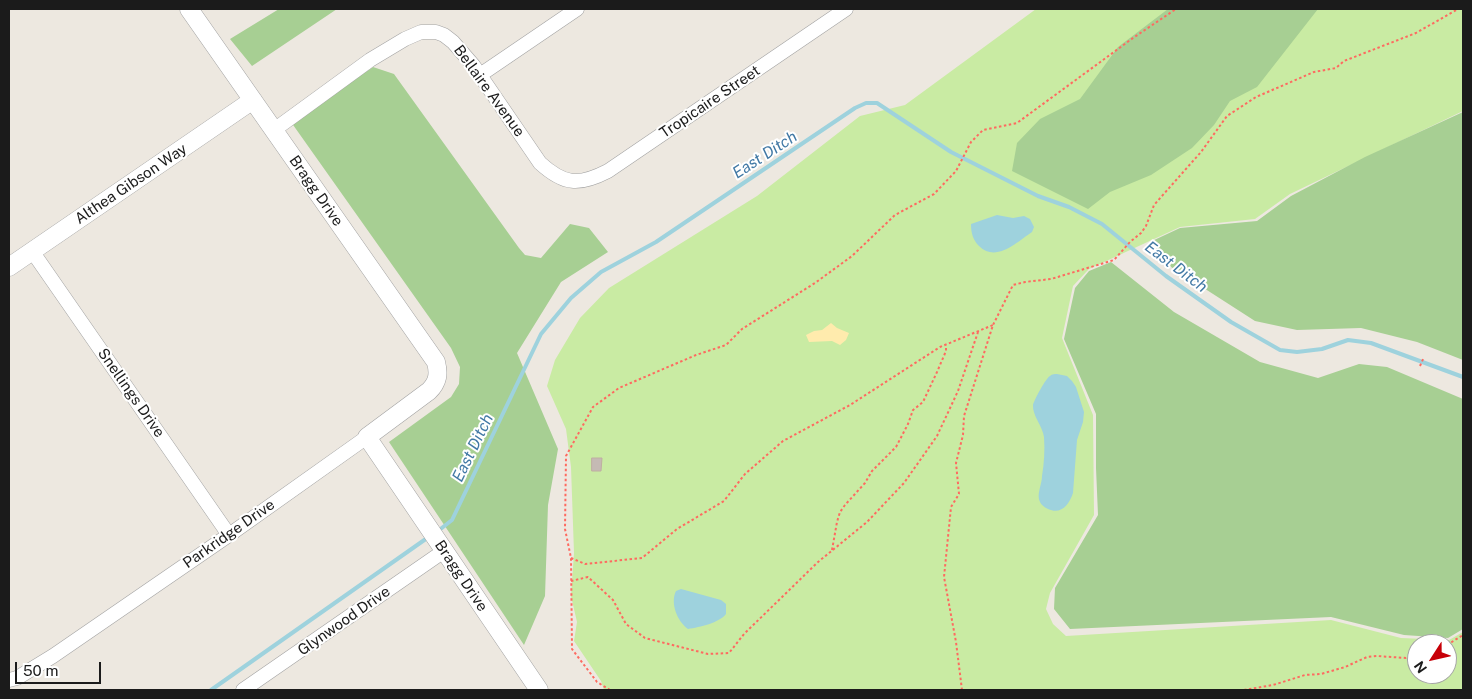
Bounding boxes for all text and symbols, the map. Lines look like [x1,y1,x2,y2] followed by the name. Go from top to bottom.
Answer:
[450,42,528,140] street label: Bellaire Avenue
[656,62,764,142] street label: Tropicaire Street
[729,127,801,183] water label: East Ditch
[72,140,190,228] street label: Althea Gibson Way
[285,152,347,230] street label: Bragg Drive
[1141,237,1211,297] water label: East Ditch
[94,345,168,441] street label: Snellings Drive
[448,411,498,485] water label: East Ditch
[180,496,278,572] street label: Parkridge Drive
[431,537,491,615] street label: Bragg Drive
[294,582,394,660] street label: Glynwood Drive
[1407,634,1457,684] north arrow
[18,652,104,684] scale bar
[1411,658,1430,676] text: N
[23,662,58,679] text: 50 m

